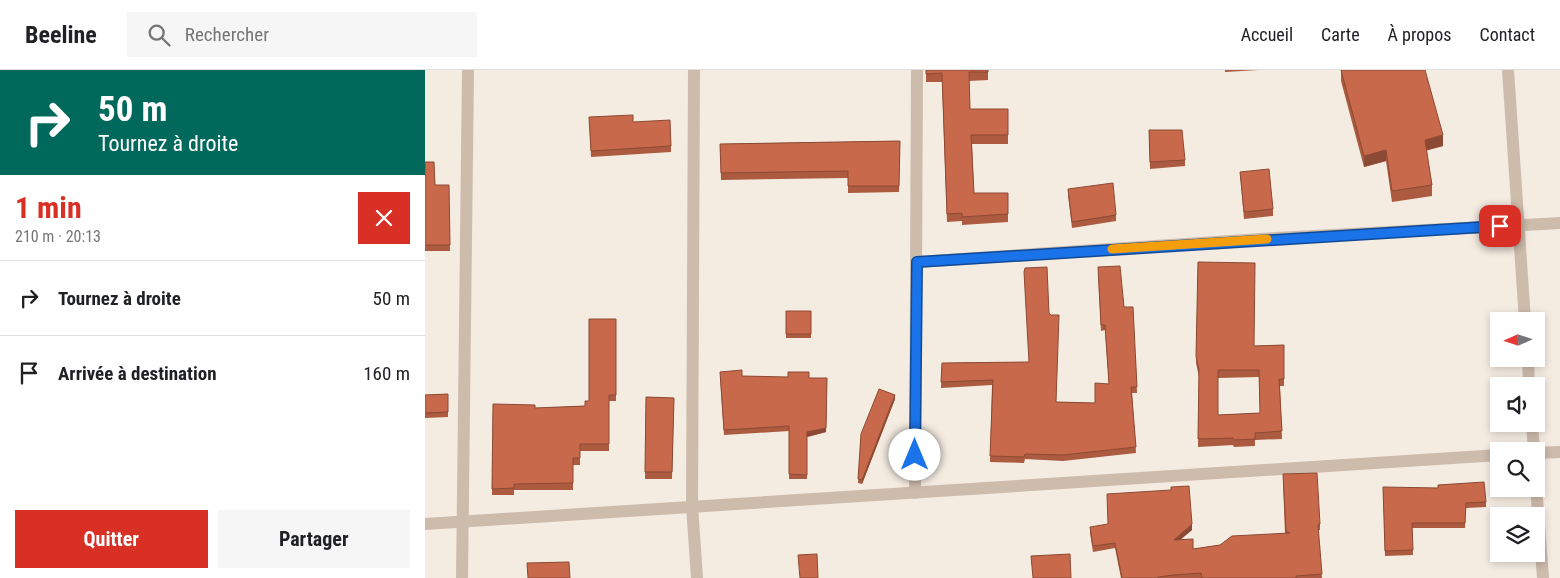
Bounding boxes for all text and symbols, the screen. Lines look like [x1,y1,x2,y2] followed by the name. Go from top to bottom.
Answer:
[127,12,477,57] search box
[25,21,97,49] text: Beeline
[145,21,173,49] icon: search
[185,23,269,46] text: Rechercher
[1241,24,1293,45] text: Accueil
[1321,24,1360,45] text: Carte
[1388,24,1451,45] text: À propos
[1479,24,1535,45] text: Contact
[98,89,167,130] text: 50 m
[15,90,80,155] icon: right
[98,131,238,156] text: Tournez à droite
[15,190,82,225] text: 1 min
[358,192,410,244] button: close
[1479,205,1521,247] pin
[1486,212,1514,240] icon: arrive
[15,227,101,246] text: 210 m · 20:13
[15,284,43,312] icon: right
[58,287,181,310] text: Tournez à droite
[373,287,410,310] text: 50 m
[1490,312,1545,368] north arrow
[1490,312,1545,562] map controls
[15,359,43,387] icon: arrive
[58,362,217,385] text: Arrivée à destination
[363,362,410,385] text: 160 m
[1490,377,1545,432] button: sound
[888,428,940,480] position arrow
[1490,442,1545,497] button: search
[1490,507,1545,562] button: layers
[15,510,208,568] button: Quitter
[218,510,410,568] button: Partager

